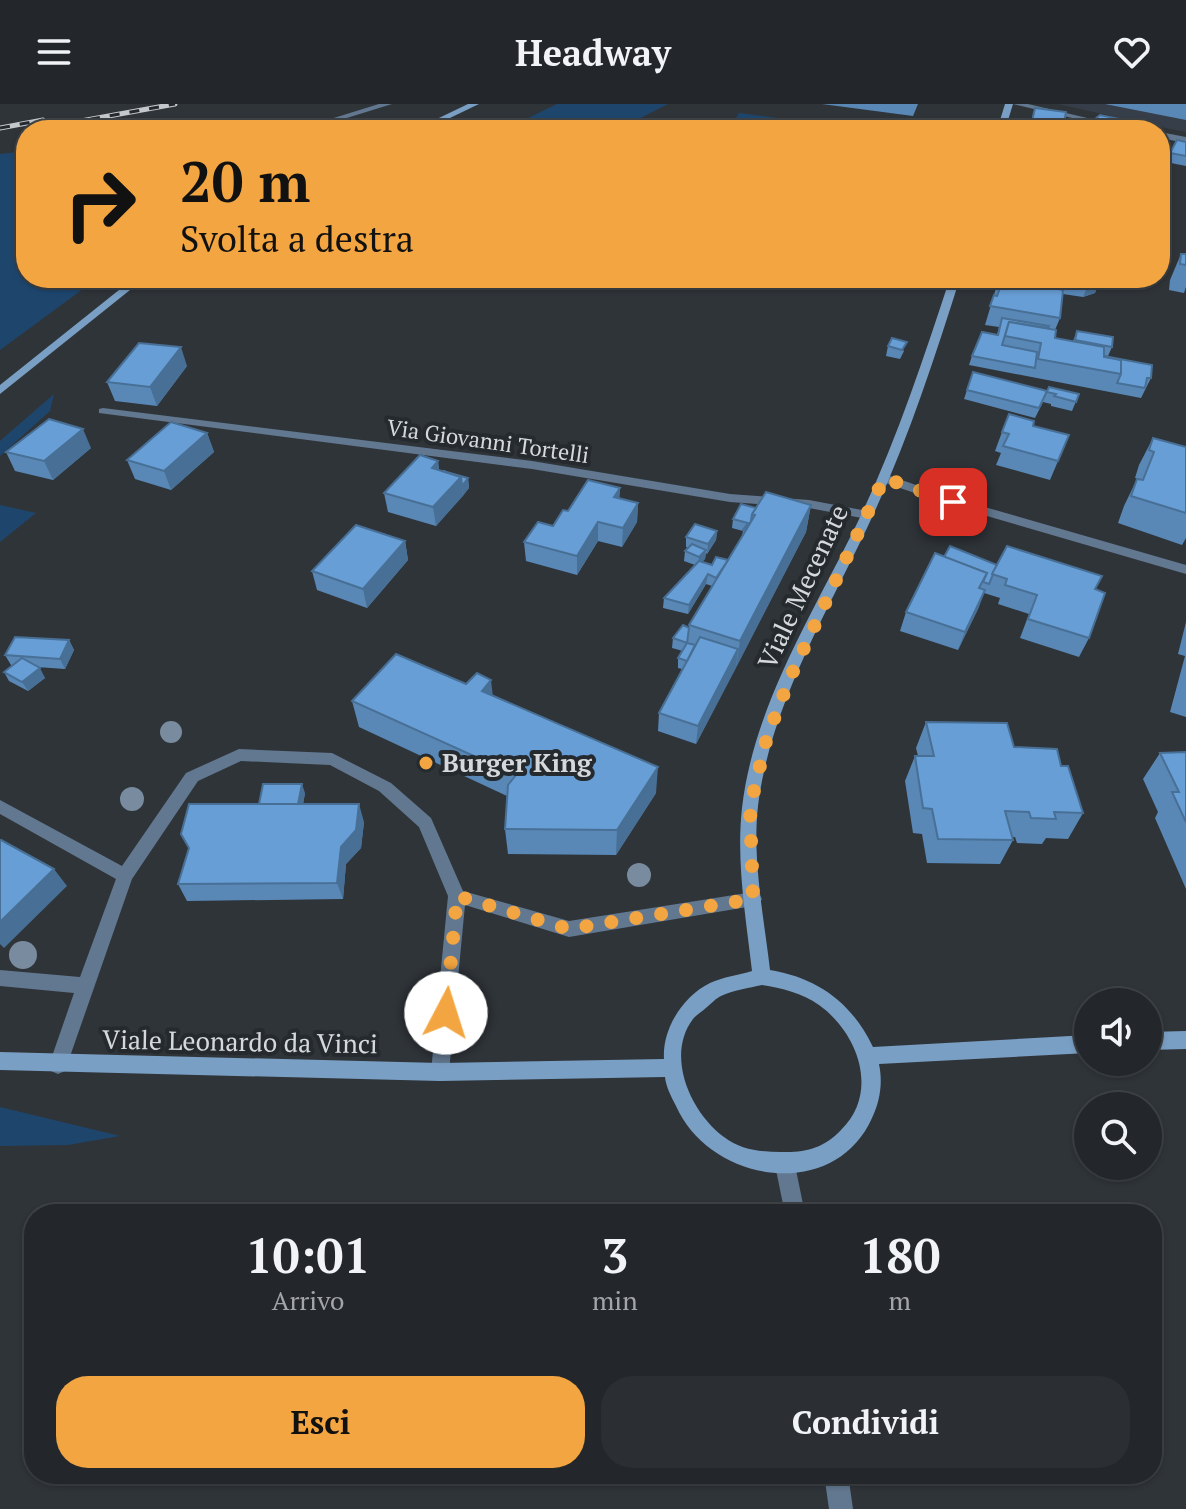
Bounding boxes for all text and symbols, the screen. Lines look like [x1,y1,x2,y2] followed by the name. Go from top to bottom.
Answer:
[515,29,671,76] text: Headway
[32,30,76,74] icon: menu
[1110,30,1154,74] icon: heart
[180,144,310,218] text: 20 m
[48,152,152,256] icon: right
[180,215,414,262] text: Svolta a destra
[385,412,591,469] street label: Via Giovanni Tortelli
[919,468,987,536] pin
[931,480,975,524] icon: arrive
[749,499,855,674] street label: Viale Mecenate
[442,745,593,779] place label: Burger King
[417,754,435,772] marker: Burger King
[404,971,488,1055] position arrow
[1074,988,1162,1180] map controls
[1074,988,1162,1076] button: sound
[102,1022,378,1060] street label: Viale Leonardo da Vinci
[1074,1092,1162,1180] button: search
[245,1223,370,1287] text: 10:01
[601,1223,628,1287] text: 3
[859,1223,941,1287] text: 180
[272,1283,344,1317] text: Arrivo
[592,1283,638,1317] text: min
[889,1283,911,1317] text: m
[56,1376,585,1468] button: Esci
[601,1376,1130,1468] button: Condividi

